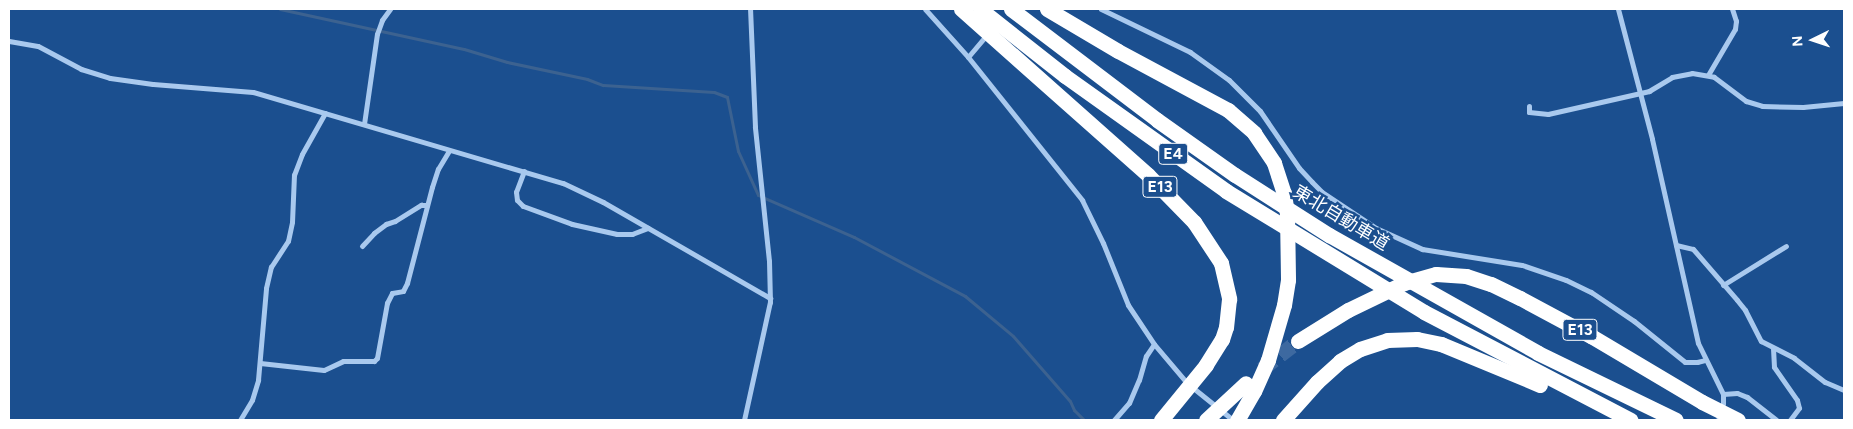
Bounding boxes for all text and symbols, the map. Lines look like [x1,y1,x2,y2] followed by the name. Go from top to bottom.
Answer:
[1788,15,1838,65] north arrow
[1789,35,1806,47] text: N
[1158,140,1188,168] road number: E4
[1141,173,1179,200] road number: E13
[1289,181,1393,255] street label: 東北自動車道
[1561,316,1599,344] road number: E13

